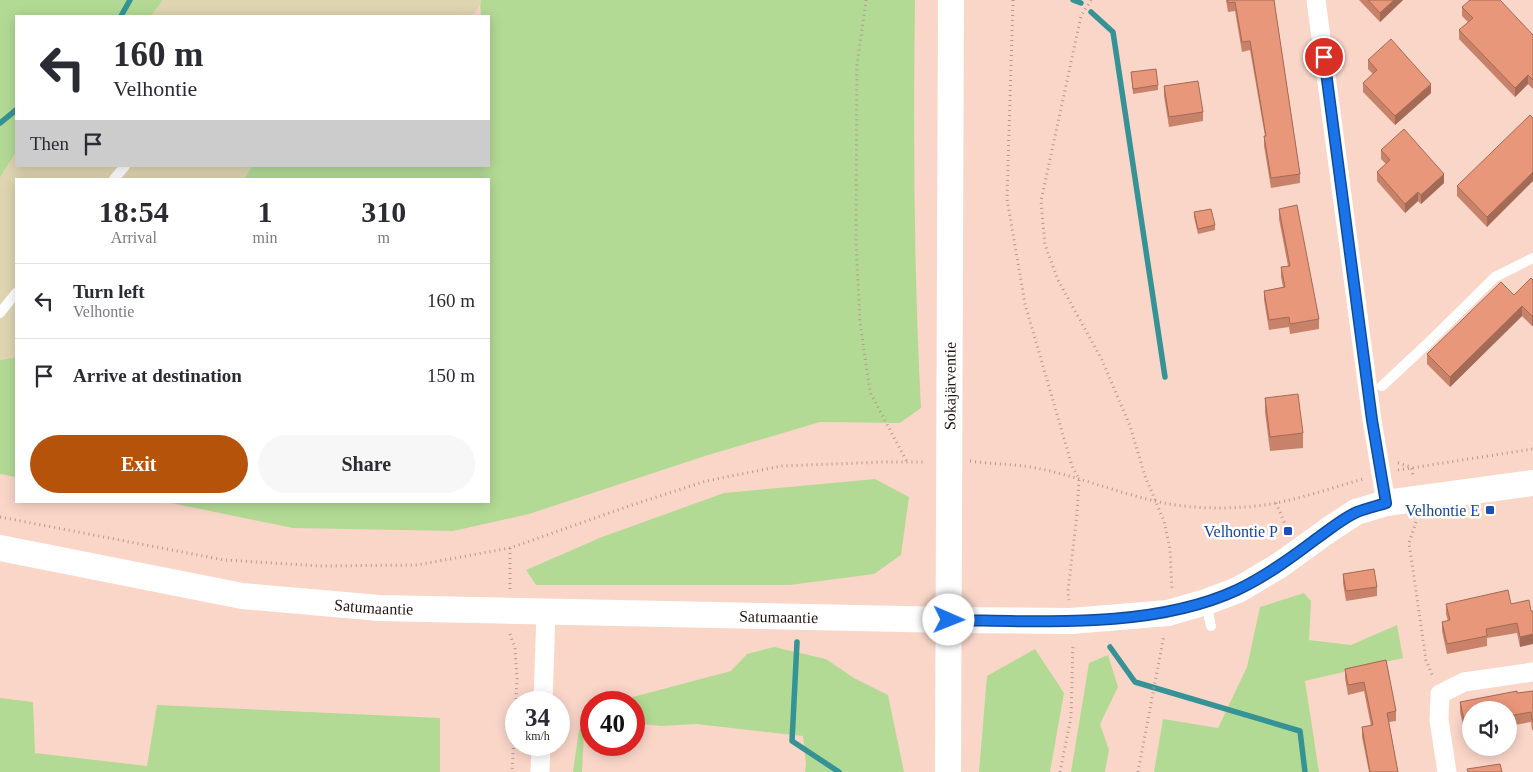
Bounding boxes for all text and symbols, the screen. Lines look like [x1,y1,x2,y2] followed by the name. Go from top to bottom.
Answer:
[30,35,95,100] icon: left
[113,35,203,74] text: 160 m
[1303,36,1345,78] pin
[1310,43,1338,71] icon: arrive
[113,76,197,101] text: Velhontie
[79,130,107,158] icon: arrive
[30,133,69,154] text: Then
[99,195,169,228] text: 18:54
[257,195,272,228] text: 1
[361,195,406,228] text: 310
[111,229,157,246] text: Arrival
[253,229,277,246] text: min
[377,229,390,246] text: m
[73,281,145,302] text: Turn left
[30,287,58,315] icon: left
[427,290,475,311] text: 160 m
[73,303,134,320] text: Velhontie
[941,342,959,430] street label: Sokajärventie
[30,362,58,390] icon: arrive
[73,365,242,386] text: Arrive at destination
[427,365,475,386] text: 150 m
[30,435,248,493] button: Exit
[258,435,475,493] button: Share
[1405,502,1480,519] place label: Velhontie E
[1484,504,1496,516] marker: Velhontie E
[1204,523,1278,540] place label: Velhontie P
[1282,525,1294,537] marker: Velhontie P
[922,593,974,645] position arrow
[334,596,414,617] street label: Satumaantie
[739,607,818,626] street label: Satumaantie
[580,691,645,756] speed limit sign: 40
[1462,701,1517,756] map controls
[1462,701,1517,756] button: sound
[525,704,550,731] text: 34
[525,729,550,743] text: km/h

